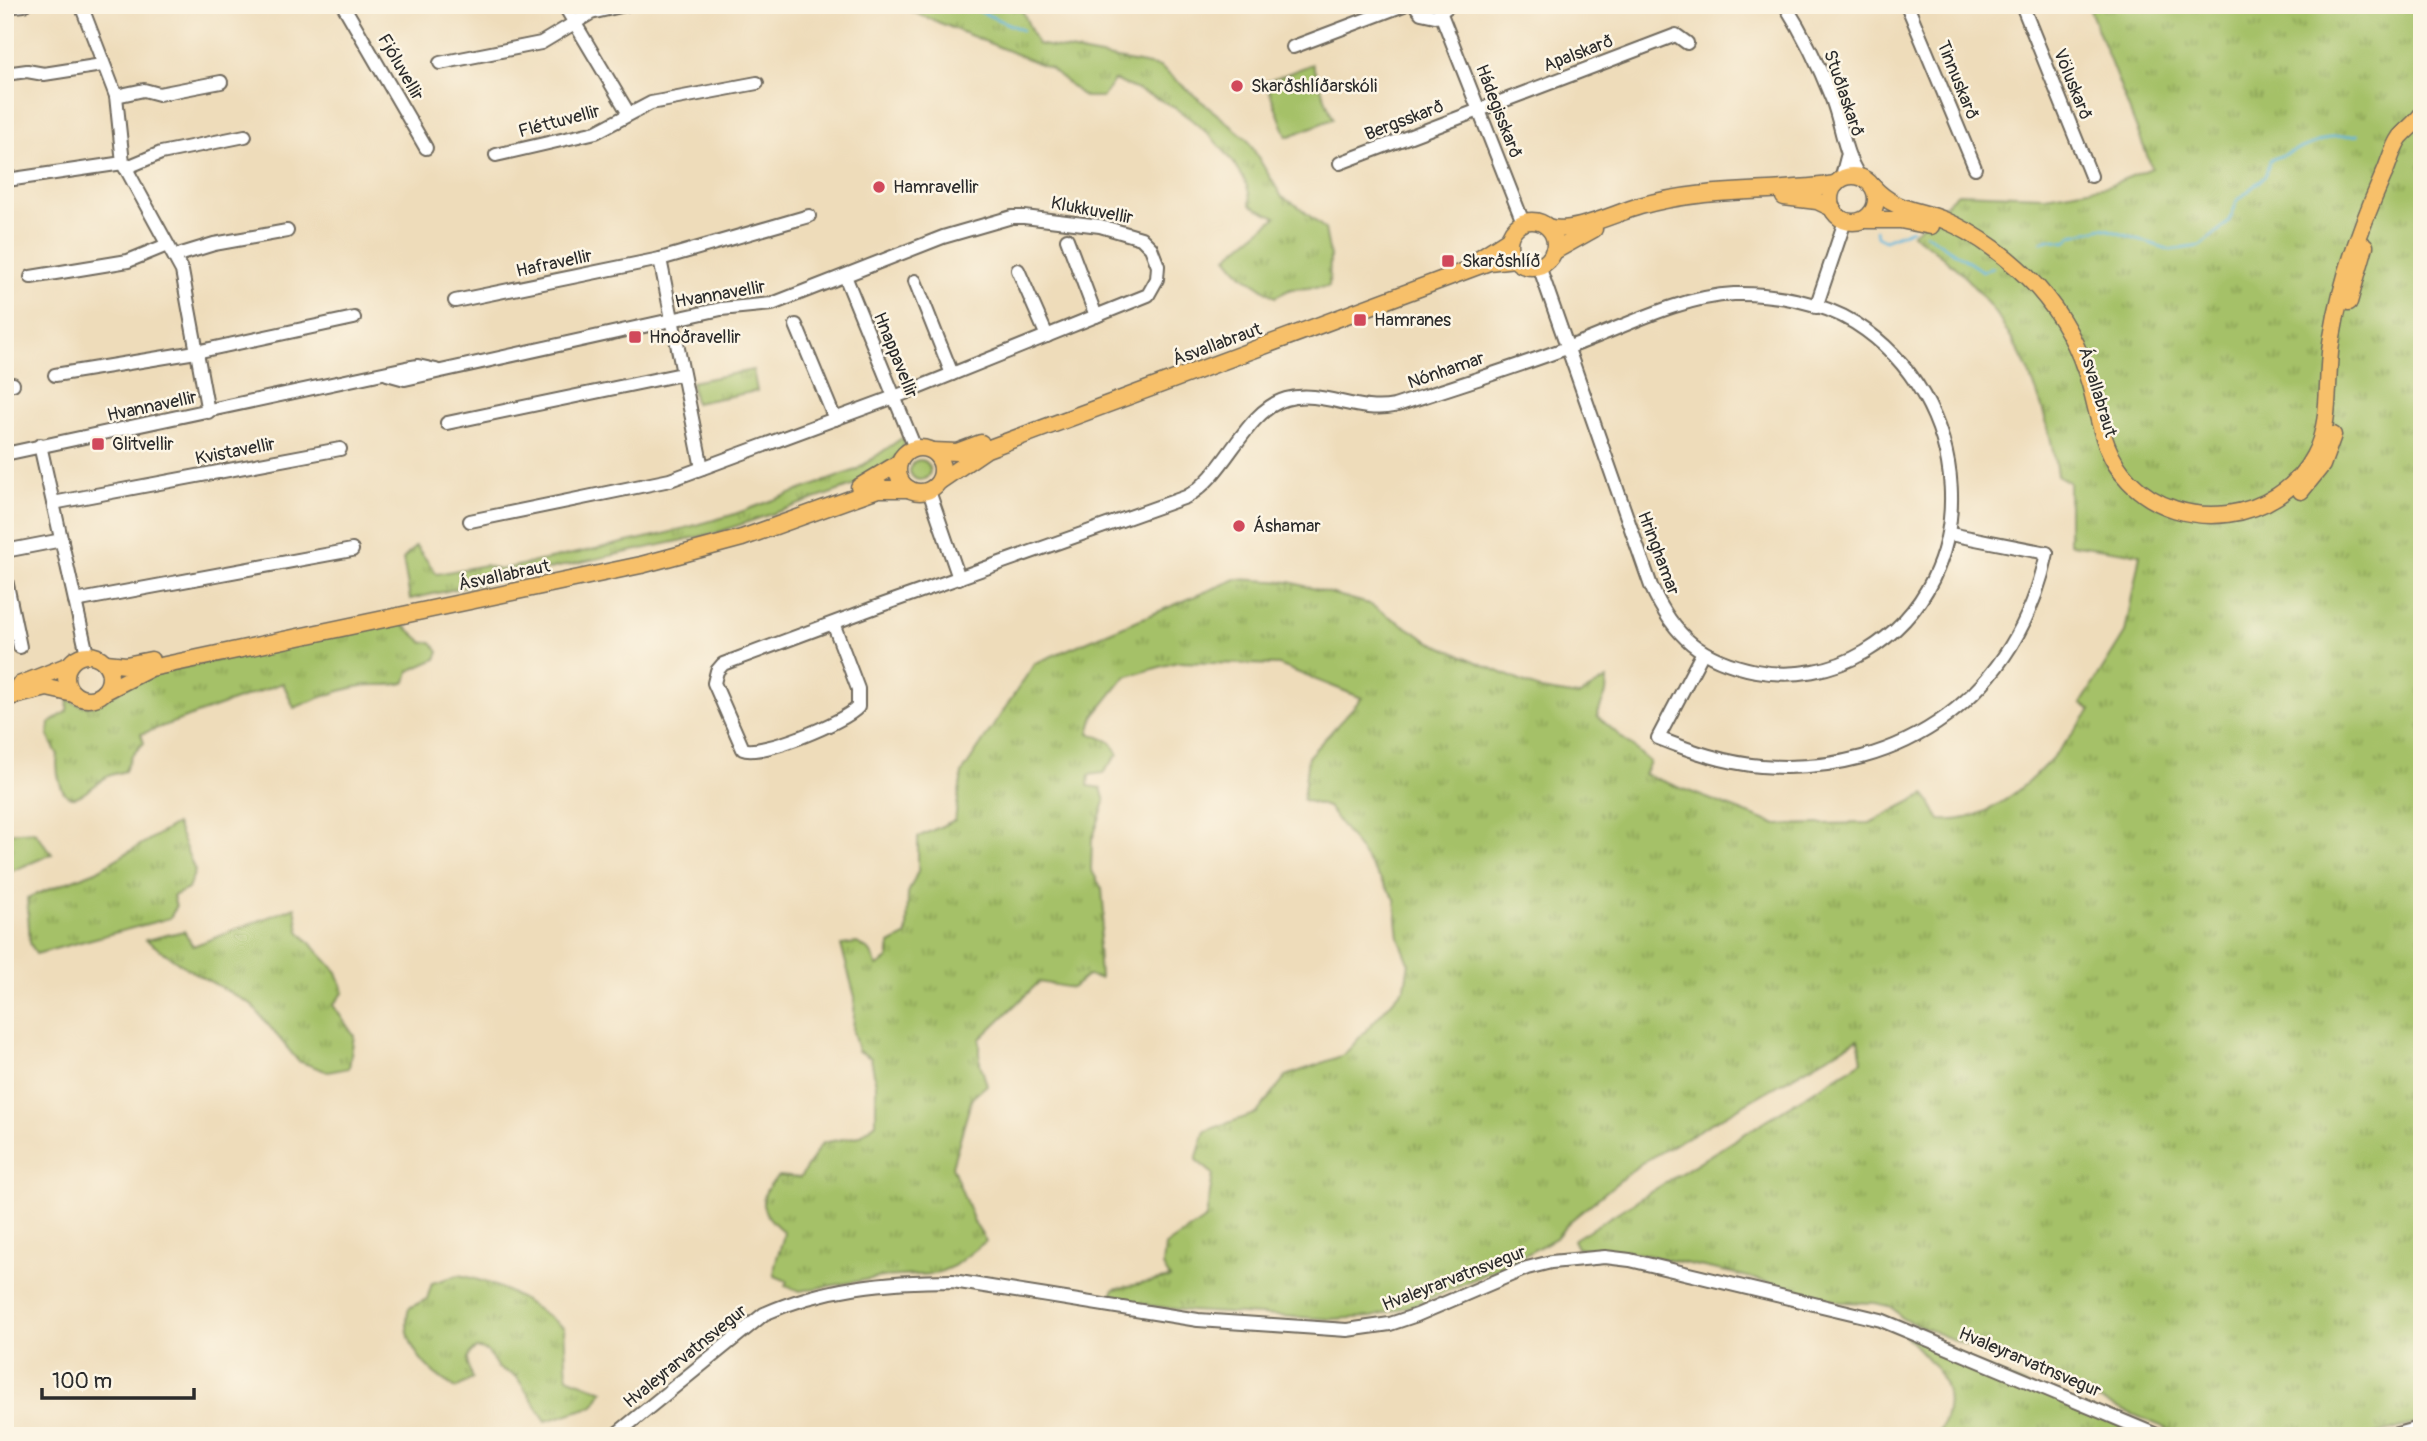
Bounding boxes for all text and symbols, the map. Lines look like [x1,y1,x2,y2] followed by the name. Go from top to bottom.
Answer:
[372,30,429,105] street label: Fjóluvellir
[1540,30,1616,77] street label: Apalskarð
[1931,37,1984,123] street label: Tinnuskarð
[2048,45,2097,123] street label: Völuskarð
[1818,47,1869,139] street label: Stuðlaskarð
[1470,61,1527,161] street label: Hádegisskarð
[1251,75,1377,98] place label: Skarðshlíðarskóli
[1229,78,1245,94] marker: Skarðshlíðarskóli
[1361,95,1447,146] street label: Bergsskarð
[516,99,603,143] street label: Fléttuvellir
[893,176,979,199] place label: Hamravellir
[871,179,887,195] marker: Hamravellir
[1049,191,1136,230] street label: Klukkuvellir
[514,244,595,283] street label: Hafravellir
[1462,250,1541,273] place label: Skarðshlíð
[1440,253,1456,269] marker: Skarðshlíð
[673,275,768,314] street label: Hvannavellir
[868,309,923,402] street label: Hnappavellir
[1374,309,1451,332] place label: Hamranes
[1352,312,1368,328] marker: Hamranes
[1169,317,1266,371] street label: Ásvallabraut
[649,326,741,349] place label: Hnoðravellir
[627,329,643,345] marker: Hnoðravellir
[2073,344,2122,441] street label: Ásvallabraut
[1405,346,1488,394] street label: Nónhamar
[105,386,200,427] street label: Hvannavellir
[193,432,278,471] street label: Kvistavellir
[112,433,174,456] place label: Glitvellir
[90,436,106,452] marker: Glitvellir
[1632,508,1685,599] street label: Hringhamar
[1253,515,1321,538] place label: Áshamar
[1231,518,1247,534] marker: Áshamar
[456,554,553,596] street label: Ásvallabraut
[1379,1240,1530,1317] street label: Hvaleyrarvatnsvegur
[619,1299,752,1413] street label: Hvaleyrarvatnsvegur
[1955,1322,2105,1403] street label: Hvaleyrarvatnsvegur
[42,1357,194,1401] scale bar
[52,1368,112,1395] text: 100 m

